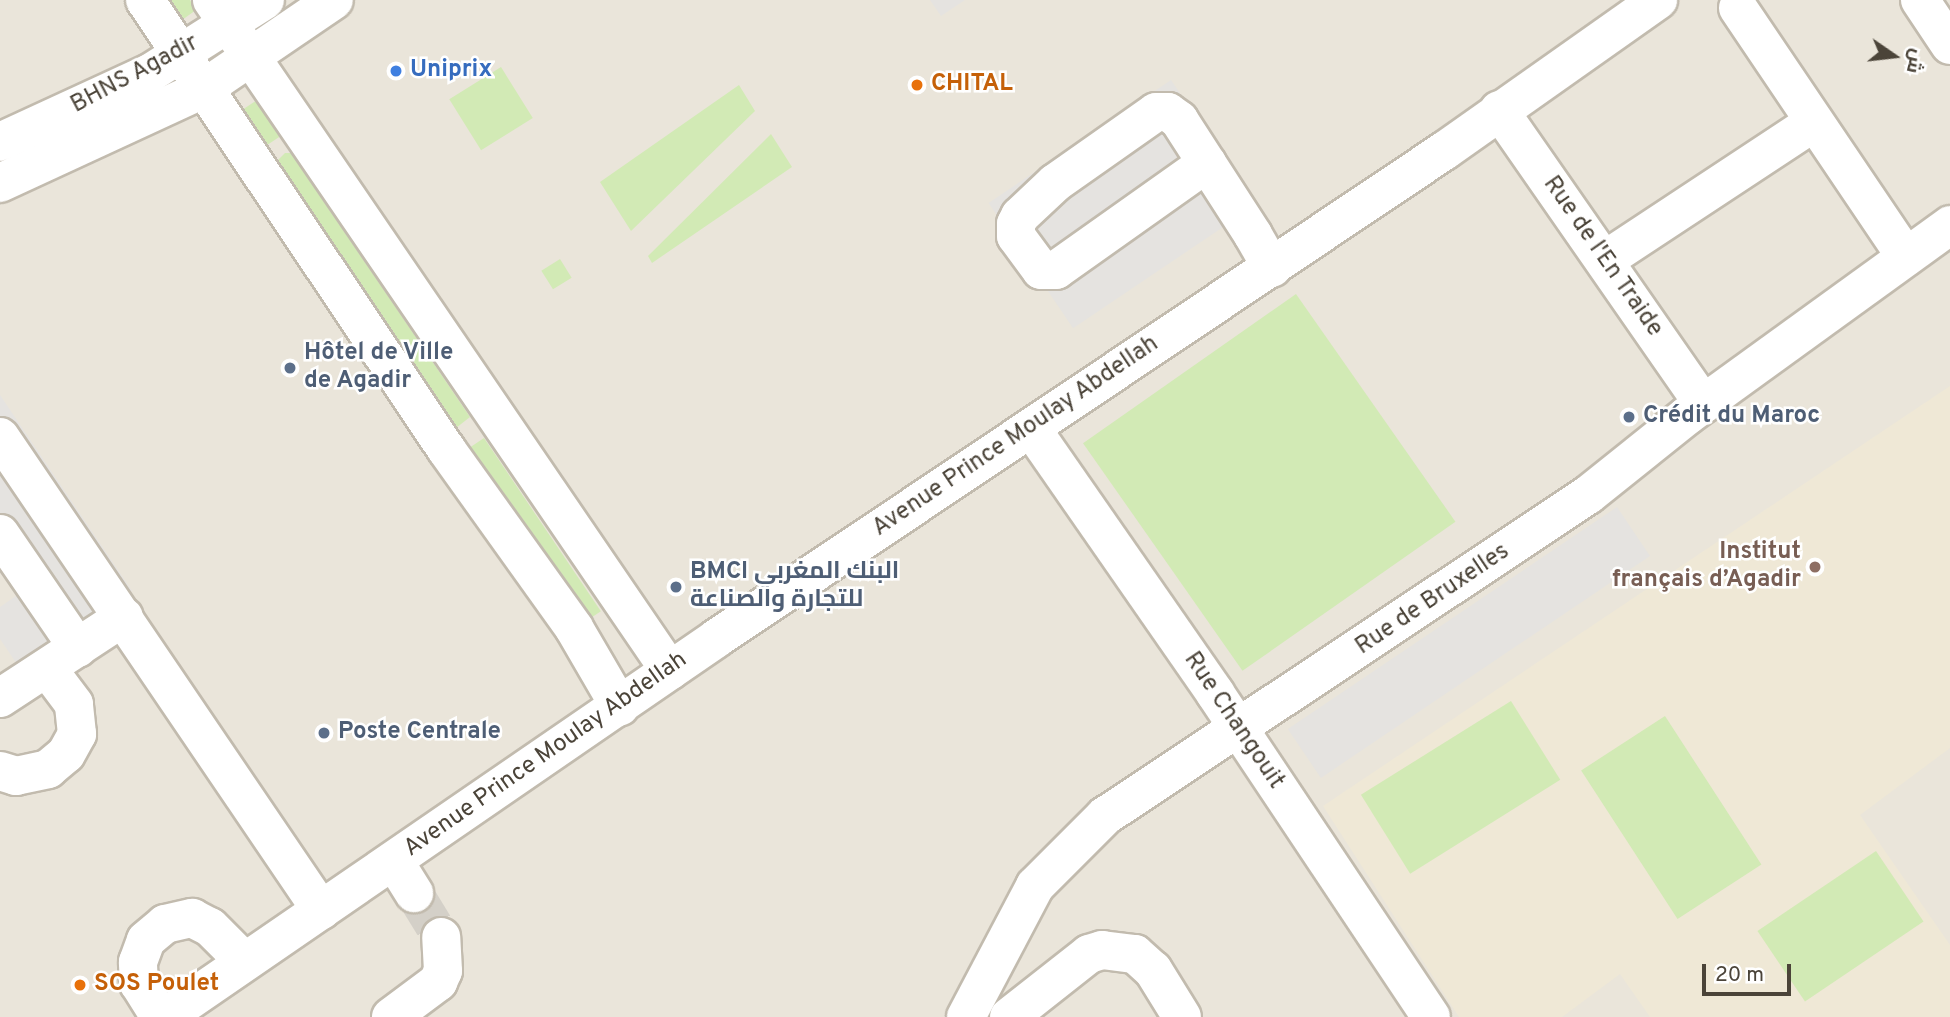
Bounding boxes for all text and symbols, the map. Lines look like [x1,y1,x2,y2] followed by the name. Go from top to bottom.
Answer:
[1859,21,1929,91] north arrow
[66,29,204,121] street label: BHNS Agadir
[1900,46,1929,76] text: ش
[410,57,492,85] place label: Uniprix
[388,63,404,79] marker: Uniprix
[931,71,1013,99] place label: CHITAL
[909,77,925,93] marker: CHITAL
[1536,171,1668,343] street label: Rue de l'En Traide
[867,330,1165,544] street label: Avenue Prince Moulay Abdellah
[304,340,454,396] place label: Hôtel de Ville de Agadir
[282,360,298,376] marker: Hôtel de Ville de Agadir
[1643,403,1820,431] place label: Crédit du Maroc
[1621,409,1637,425] marker: Crédit du Maroc
[1351,538,1515,662] street label: Rue de Bruxelles
[1612,539,1801,595] place label: Institut français d’Agadir
[690,559,899,615] place label: BMCI البنك المغربي للتجارة والصناعة
[1807,559,1823,575] marker: Institut français d’Agadir
[668,579,684,595] marker: BMCI البنك المغربي للتجارة والصناعة
[399,646,693,864] street label: Avenue Prince Moulay Abdellah
[1177,647,1289,795] street label: Rue Changouit
[338,719,501,747] place label: Poste Centrale
[316,725,332,741] marker: Poste Centrale
[1705,950,1794,994] scale bar
[1715,962,1764,989] text: 20 m
[94,971,219,999] place label: SOS Poulet
[72,977,88,993] marker: SOS Poulet

